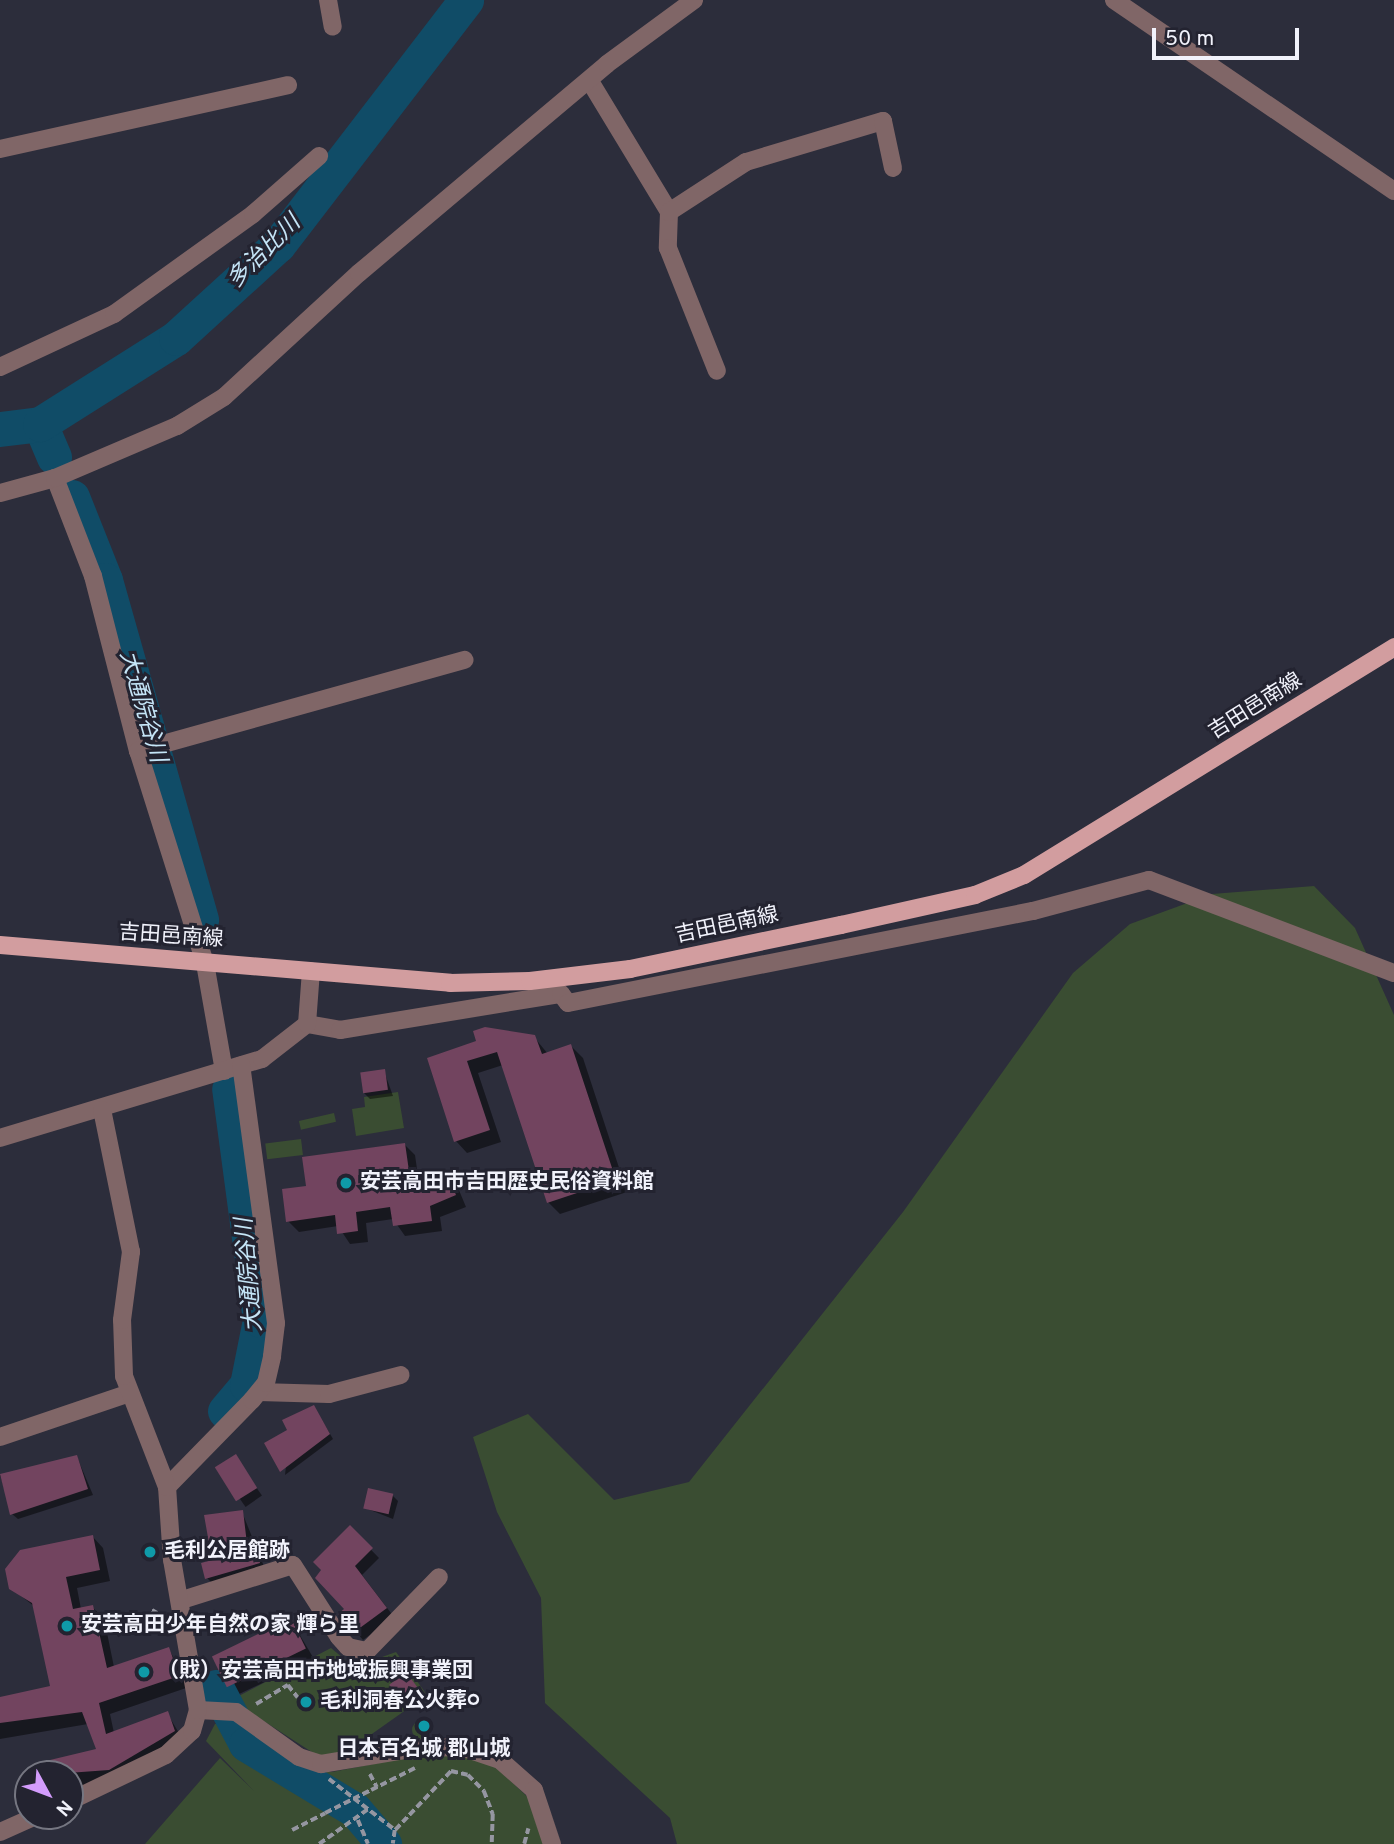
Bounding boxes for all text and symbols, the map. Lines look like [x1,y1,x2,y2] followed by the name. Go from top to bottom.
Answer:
[1156,14,1303,58] scale bar
[1165,26,1214,53] text: 50 m
[223,211,307,295] water label: 多治比川
[112,648,170,766] water label: 大通院谷川
[1205,668,1307,746] street label: 吉田邑南線
[673,903,781,949] street label: 吉田邑南線
[118,921,224,953] street label: 吉田邑南線
[360,1170,654,1196] place label: 安芸高田市吉田歴史民俗資料館
[338,1175,354,1191] marker: 安芸高田市吉田歴史民俗資料館
[232,1217,270,1333] water label: 大通院谷川
[164,1539,290,1565] place label: 毛利公居館跡
[142,1544,158,1560] marker: 毛利公居館跡
[81,1613,359,1639] place label: 安芸高田少年自然の家 輝ら里
[59,1618,75,1634] marker: 安芸高田少年自然の家 輝ら里
[158,1659,473,1685] place label: （戝）安芸高田市地域振興事業団
[136,1664,152,1680] marker: （戝）安芸高田市地域振興事業団
[320,1689,480,1715] place label: 毛利洞春公火葬○
[298,1694,314,1710] marker: 毛利洞春公火葬○
[416,1718,432,1734] marker: 日本百名城 郡山城
[337,1737,511,1763] place label: 日本百名城 郡山城
[14,1760,84,1830] north arrow
[50,1794,77,1820] text: N

